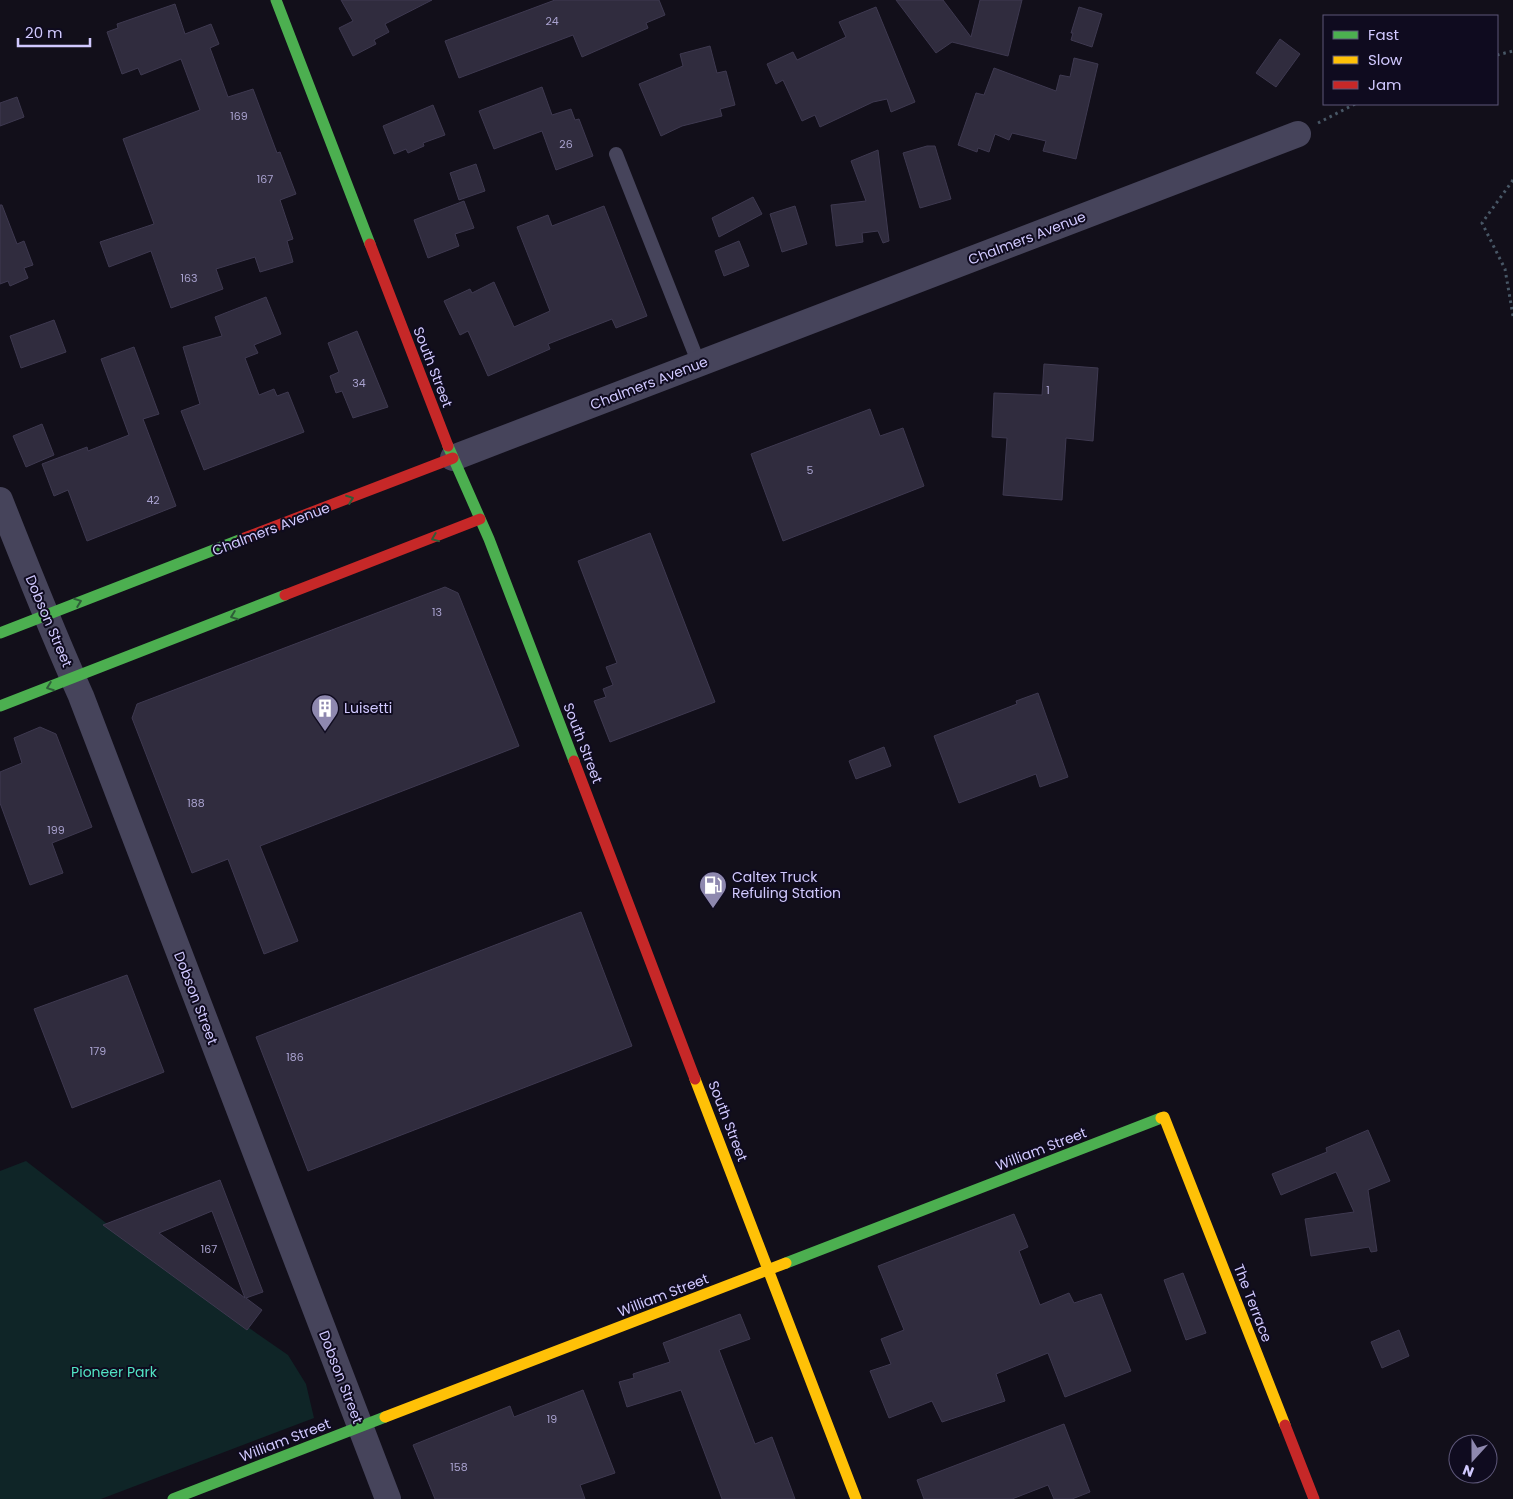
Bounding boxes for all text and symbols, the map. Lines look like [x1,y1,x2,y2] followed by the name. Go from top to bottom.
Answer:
[545,13,559,29] house number: 24
[18,15,90,47] scale bar
[1323,15,1498,105] legend
[25,22,63,43] text: 20 m
[1368,24,1399,45] text: Fast
[1368,49,1403,70] text: Slow
[1368,74,1402,95] text: Jam
[230,108,248,124] house number: 169
[559,136,573,152] house number: 26
[257,171,273,187] house number: 167
[965,206,1089,270] street label: Chalmers Avenue
[181,270,197,286] house number: 163
[408,324,458,410] street label: South Street
[587,351,711,415] street label: Chalmers Avenue
[352,375,366,391] house number: 34
[1046,382,1050,398] house number: 1
[807,462,814,478] house number: 5
[146,492,160,508] house number: 42
[345,495,354,505] one-way arrow
[209,497,333,561] street label: Chalmers Avenue
[431,532,440,542] one-way arrow
[21,572,77,670] street label: Dobson Street
[73,598,82,608] one-way arrow
[432,604,442,620] house number: 13
[230,610,239,620] one-way arrow
[46,681,55,691] one-way arrow
[310,693,340,732] building icon: Luisetti
[344,698,392,718] place label: Luisetti
[558,700,608,786] street label: South Street
[187,795,205,811] house number: 188
[47,822,65,838] house number: 199
[732,867,841,903] place label: Caltex Truck Refuling Station
[698,870,728,909] fuel station icon: Caltex Truck Refuling Station
[169,949,223,1047] street label: Dobson Street
[90,1043,106,1059] house number: 179
[286,1049,304,1065] house number: 186
[703,1078,753,1164] street label: South Street
[993,1122,1089,1176] street label: William Street
[201,1241,217,1257] house number: 167
[1229,1261,1277,1345] street label: The Terrace
[615,1268,711,1322] street label: William Street
[314,1328,368,1426] street label: Dobson Street
[71,1362,158,1382] park label: Pioneer Park
[547,1411,557,1427] house number: 19
[237,1413,333,1467] street label: William Street
[1448,1434,1498,1484] north arrow
[450,1459,468,1475] house number: 158
[1460,1460,1477,1482] text: N

